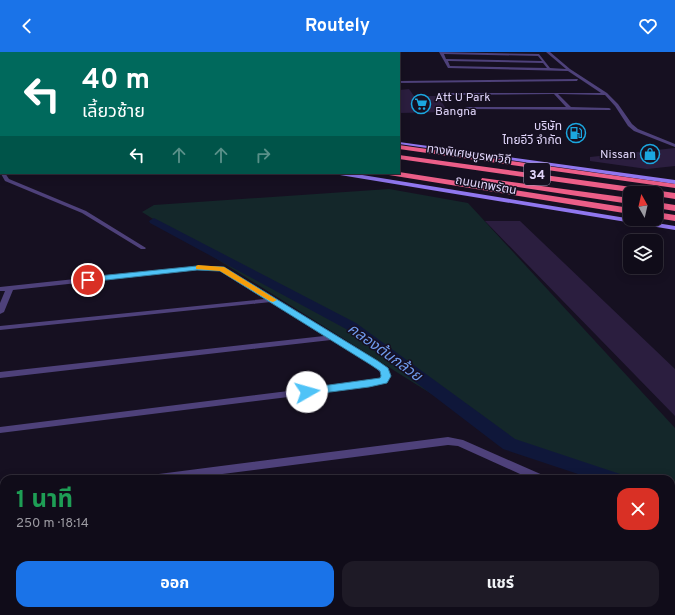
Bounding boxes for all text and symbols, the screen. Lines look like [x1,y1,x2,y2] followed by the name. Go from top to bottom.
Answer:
[16,15,38,37] icon: back
[305,15,370,38] text: Routely
[637,15,659,37] icon: heart
[82,63,150,99] text: 40 m
[16,68,68,120] icon: left
[435,90,491,120] place label: Att U Park Bangna
[410,93,432,115] supermarket icon: Att U Park Bangna
[82,101,145,124] text: เลี้ยวซ้าย
[501,119,562,149] place label: บริษัท ไทยอีวี จำกัด
[565,122,587,144] fuel station icon: บริษัท ไทยอีวี จำกัด
[426,141,512,169] street label: ทางพิเศษบูรพาวิถี
[639,143,661,165] shop icon: Nissan
[126,144,148,166] icon: left
[168,144,190,166] icon: ahead
[210,144,232,166] icon: ahead
[252,144,274,166] icon: right
[600,147,636,163] place label: Nissan
[524,163,550,185] road number: 34
[454,173,518,199] street label: ถนนเทพรัตน
[623,186,663,226] north arrow
[623,186,663,274] map controls
[623,234,663,274] button: layers
[71,263,105,297] pin
[77,269,99,291] icon: arrive
[343,320,426,387] water label: คลองต้นกล้วย
[286,371,328,413] position arrow
[16,486,73,516] text: 1 นาที
[617,488,659,530] button: close
[16,516,89,532] text: 250 m · 18:14
[16,561,334,607] button: ออก
[342,561,659,607] button: แชร์

